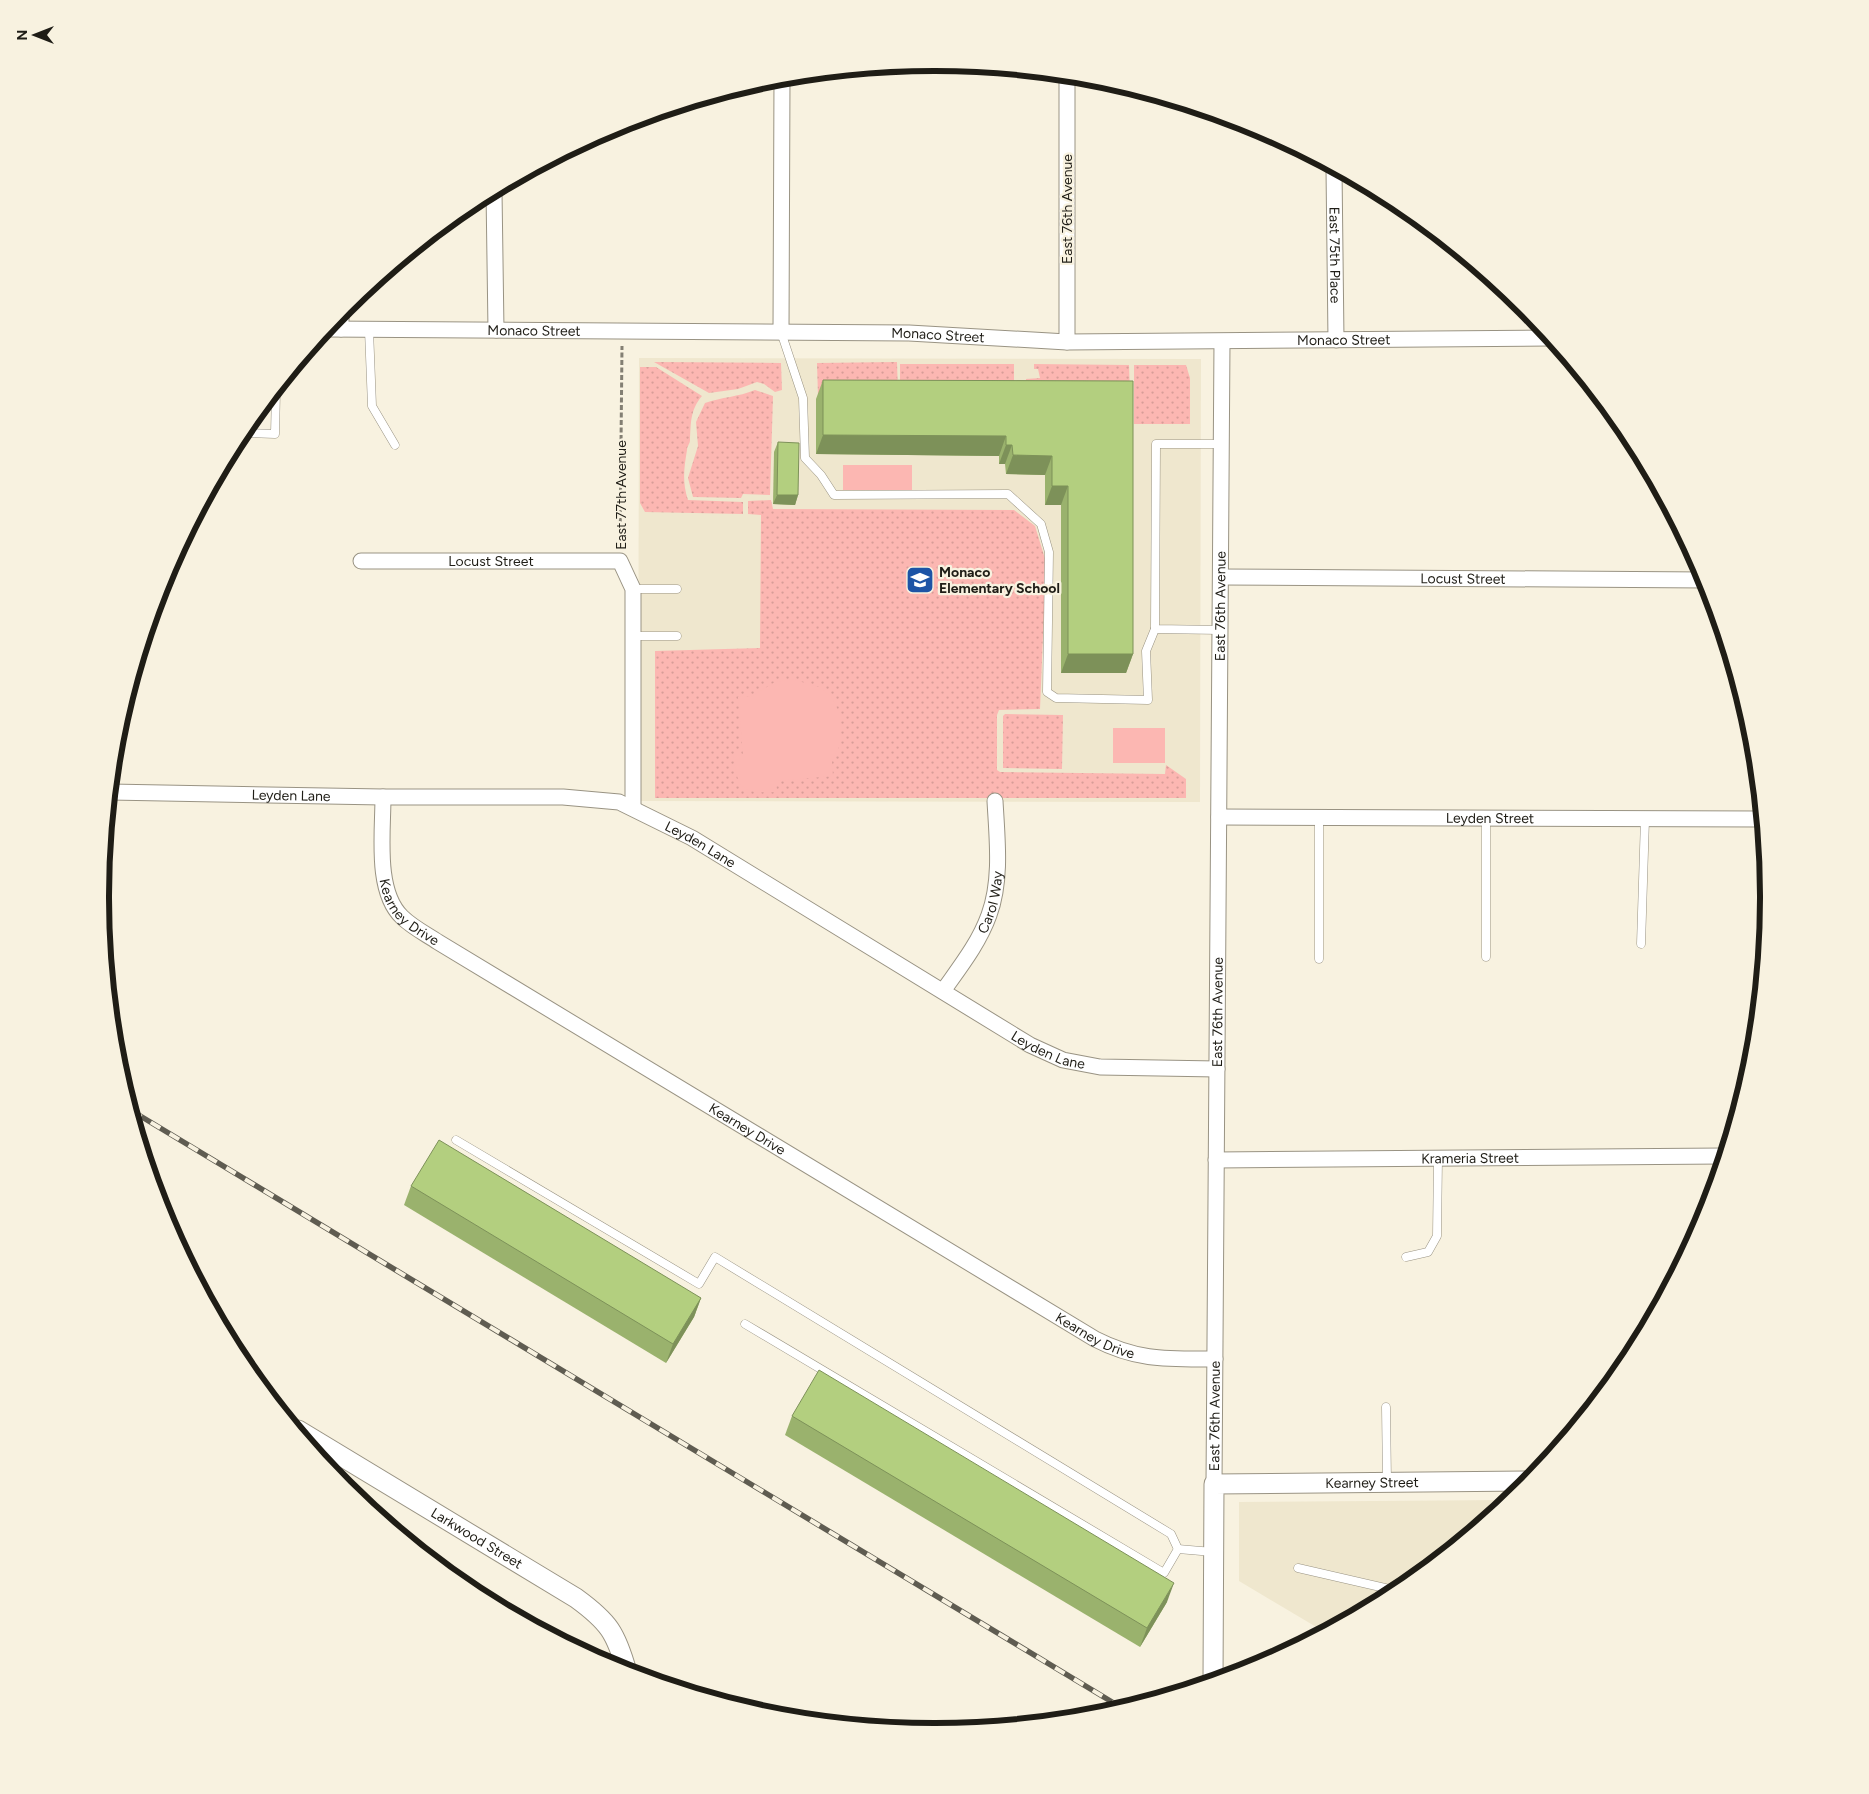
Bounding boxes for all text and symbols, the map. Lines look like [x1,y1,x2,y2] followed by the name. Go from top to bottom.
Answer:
[10,10,60,60] north arrow
[14,30,31,40] text: N
[1059,154,1076,264] street label: East 76th Avenue
[1325,207,1344,304] street label: East 75th Place
[487,322,581,340] street label: Monaco Street
[891,325,985,346] street label: Monaco Street
[1297,331,1390,349] street label: Monaco Street
[613,440,630,550] street label: East 77th Avenue
[1212,551,1230,661] street label: East 76th Avenue
[448,553,534,570] street label: Locust Street
[939,564,1060,597] place label: Monaco Elementary School
[905,565,935,595] school or university icon: Monaco Elementary School
[1420,570,1506,588] street label: Locust Street
[251,787,331,805] street label: Leyden Lane
[1446,810,1534,827] street label: Leyden Street
[662,818,739,872] street label: Leyden Lane
[974,870,1006,936] street label: Carol Way
[376,877,442,950] street label: Kearney Drive
[1209,957,1227,1067] street label: East 76th Avenue
[1008,1027,1087,1073] street label: Leyden Lane
[706,1100,789,1159] street label: Kearney Drive
[1421,1150,1519,1167] street label: Krameria Street
[1052,1309,1137,1363] street label: Kearney Drive
[1206,1361,1224,1471] street label: East 76th Avenue
[1325,1474,1419,1492] street label: Kearney Street
[428,1504,526,1573] street label: Larkwood Street

